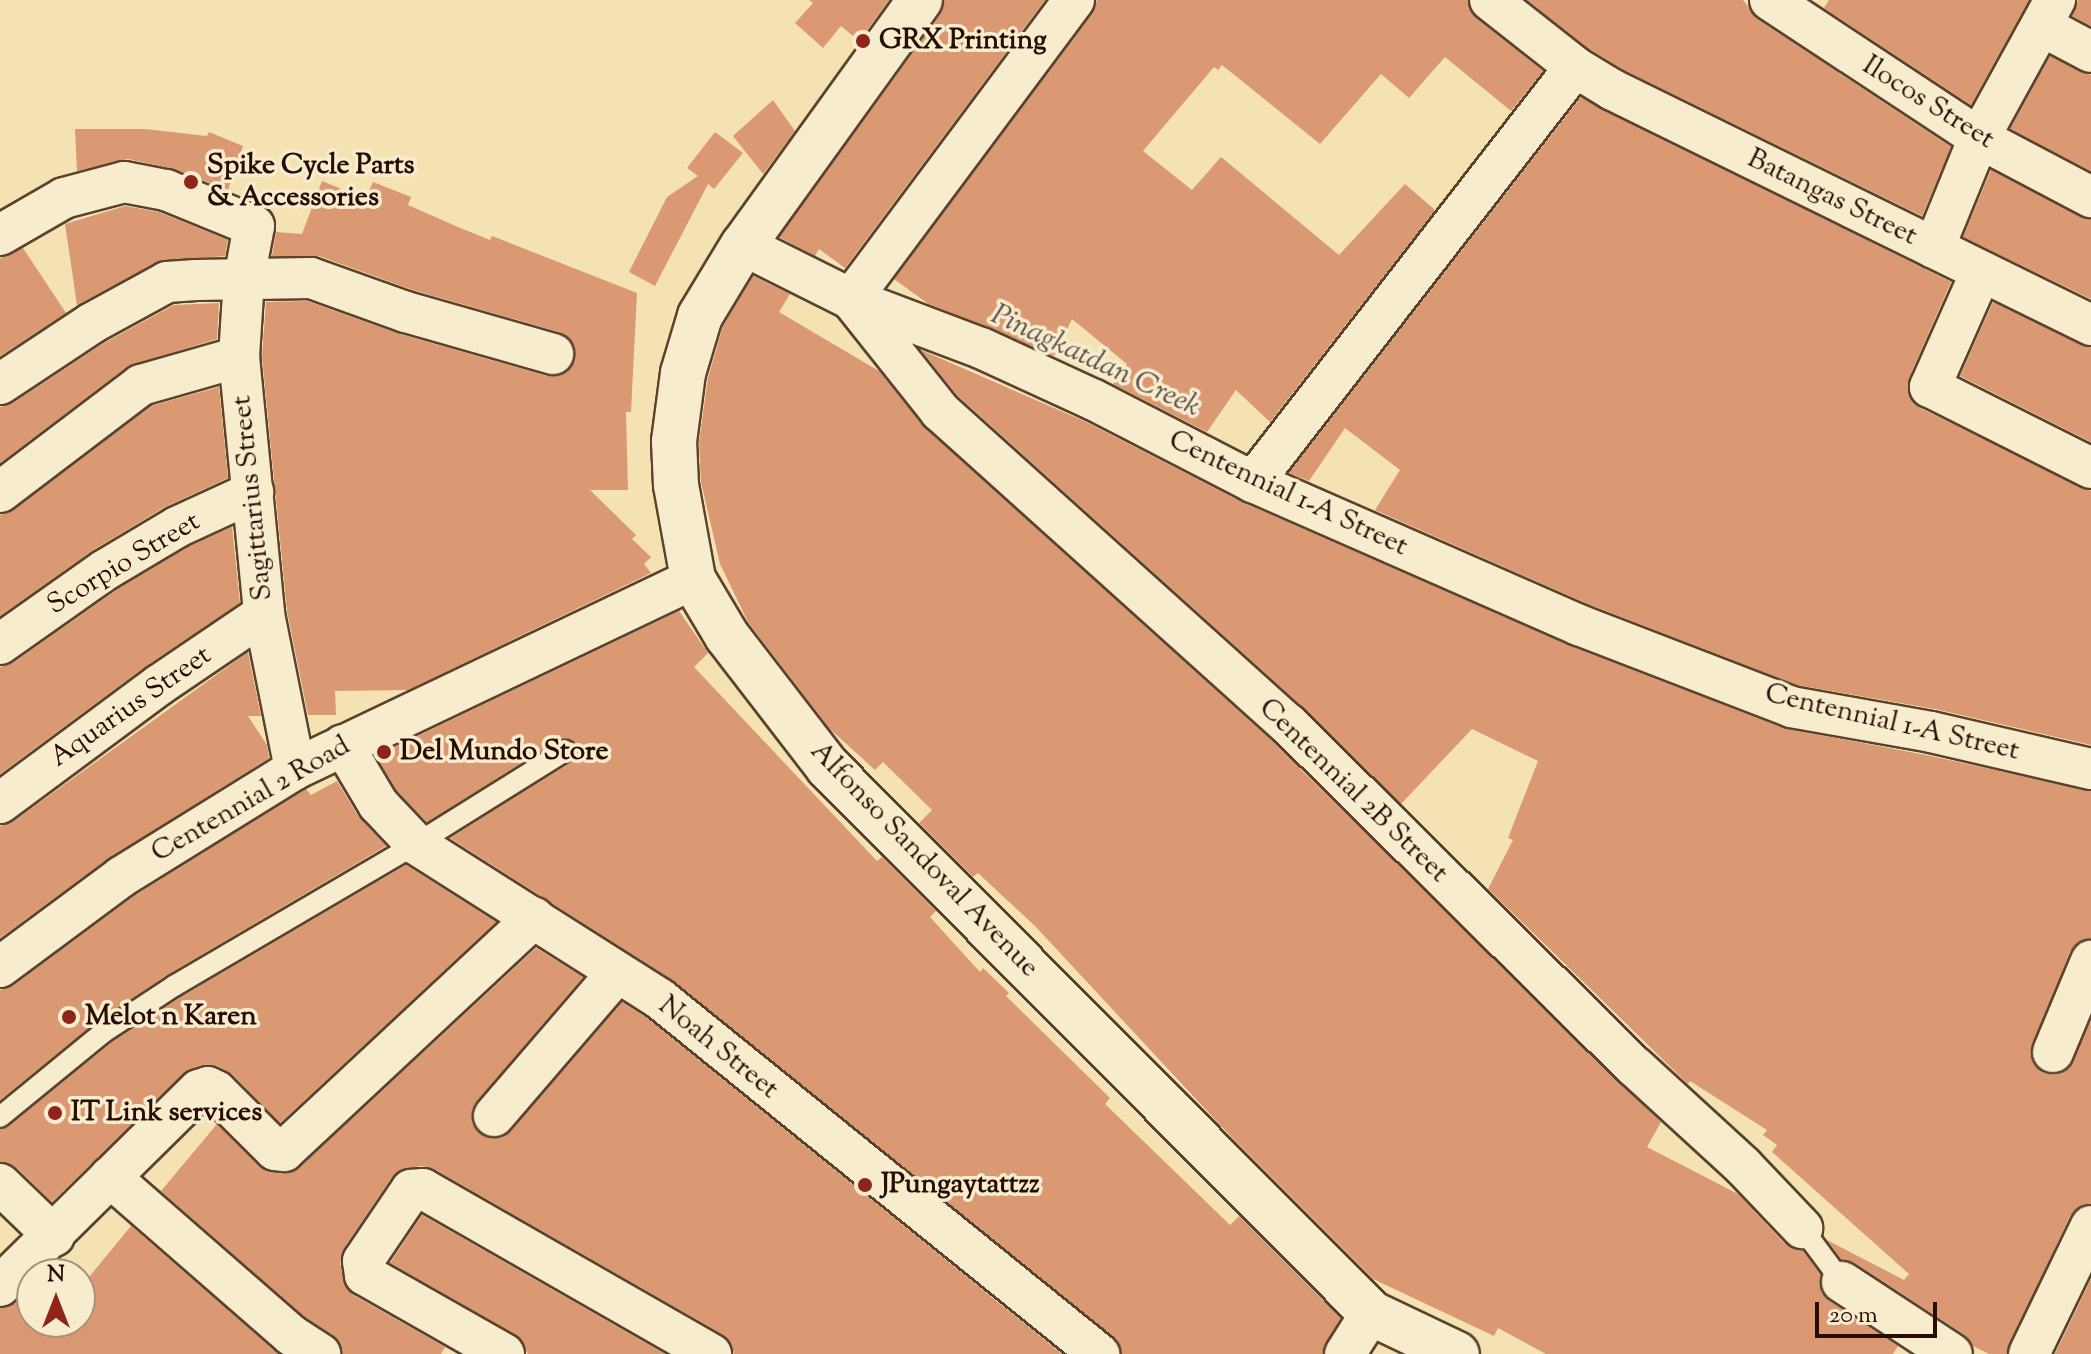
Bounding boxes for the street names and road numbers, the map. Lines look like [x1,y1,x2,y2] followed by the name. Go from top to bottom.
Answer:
[1856,49,2000,157] street label: Ilocos Street
[1742,142,1922,254] street label: Batangas Street
[226,394,280,602] street label: Sagittarius Street
[1163,424,1413,564] street label: Centennial 1-A Street
[42,505,206,623] street label: Scorpio Street
[44,639,218,775] street label: Aquarius Street
[1762,677,2022,769] street label: Centennial 1-A Street
[1251,692,1455,890] street label: Centennial 2B Street
[146,730,356,870] street label: Centennial 2 Road
[803,735,1045,985] street label: Alfonso Sandoval Avenue
[651,989,785,1107] street label: Noah Street

